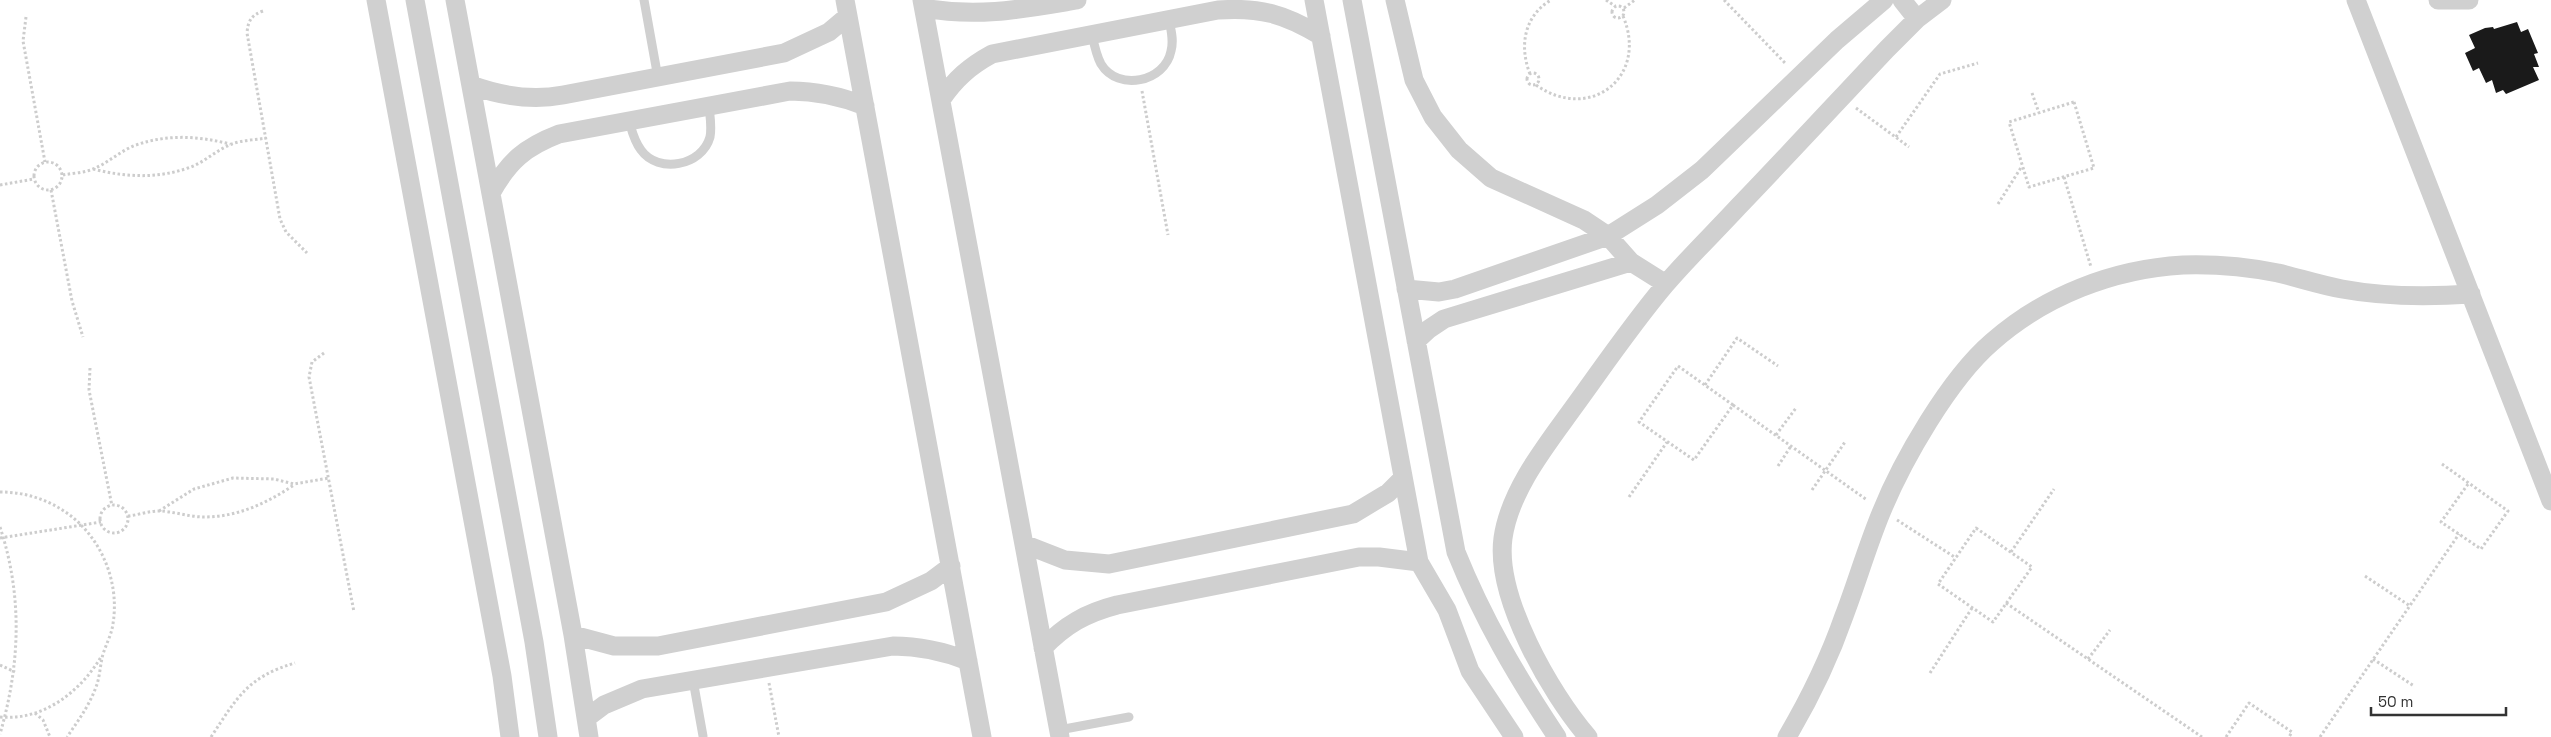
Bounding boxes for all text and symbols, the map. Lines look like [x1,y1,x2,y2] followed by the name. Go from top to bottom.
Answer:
[2371,684,2506,716] scale bar
[2378,692,2413,711] text: 50 m

